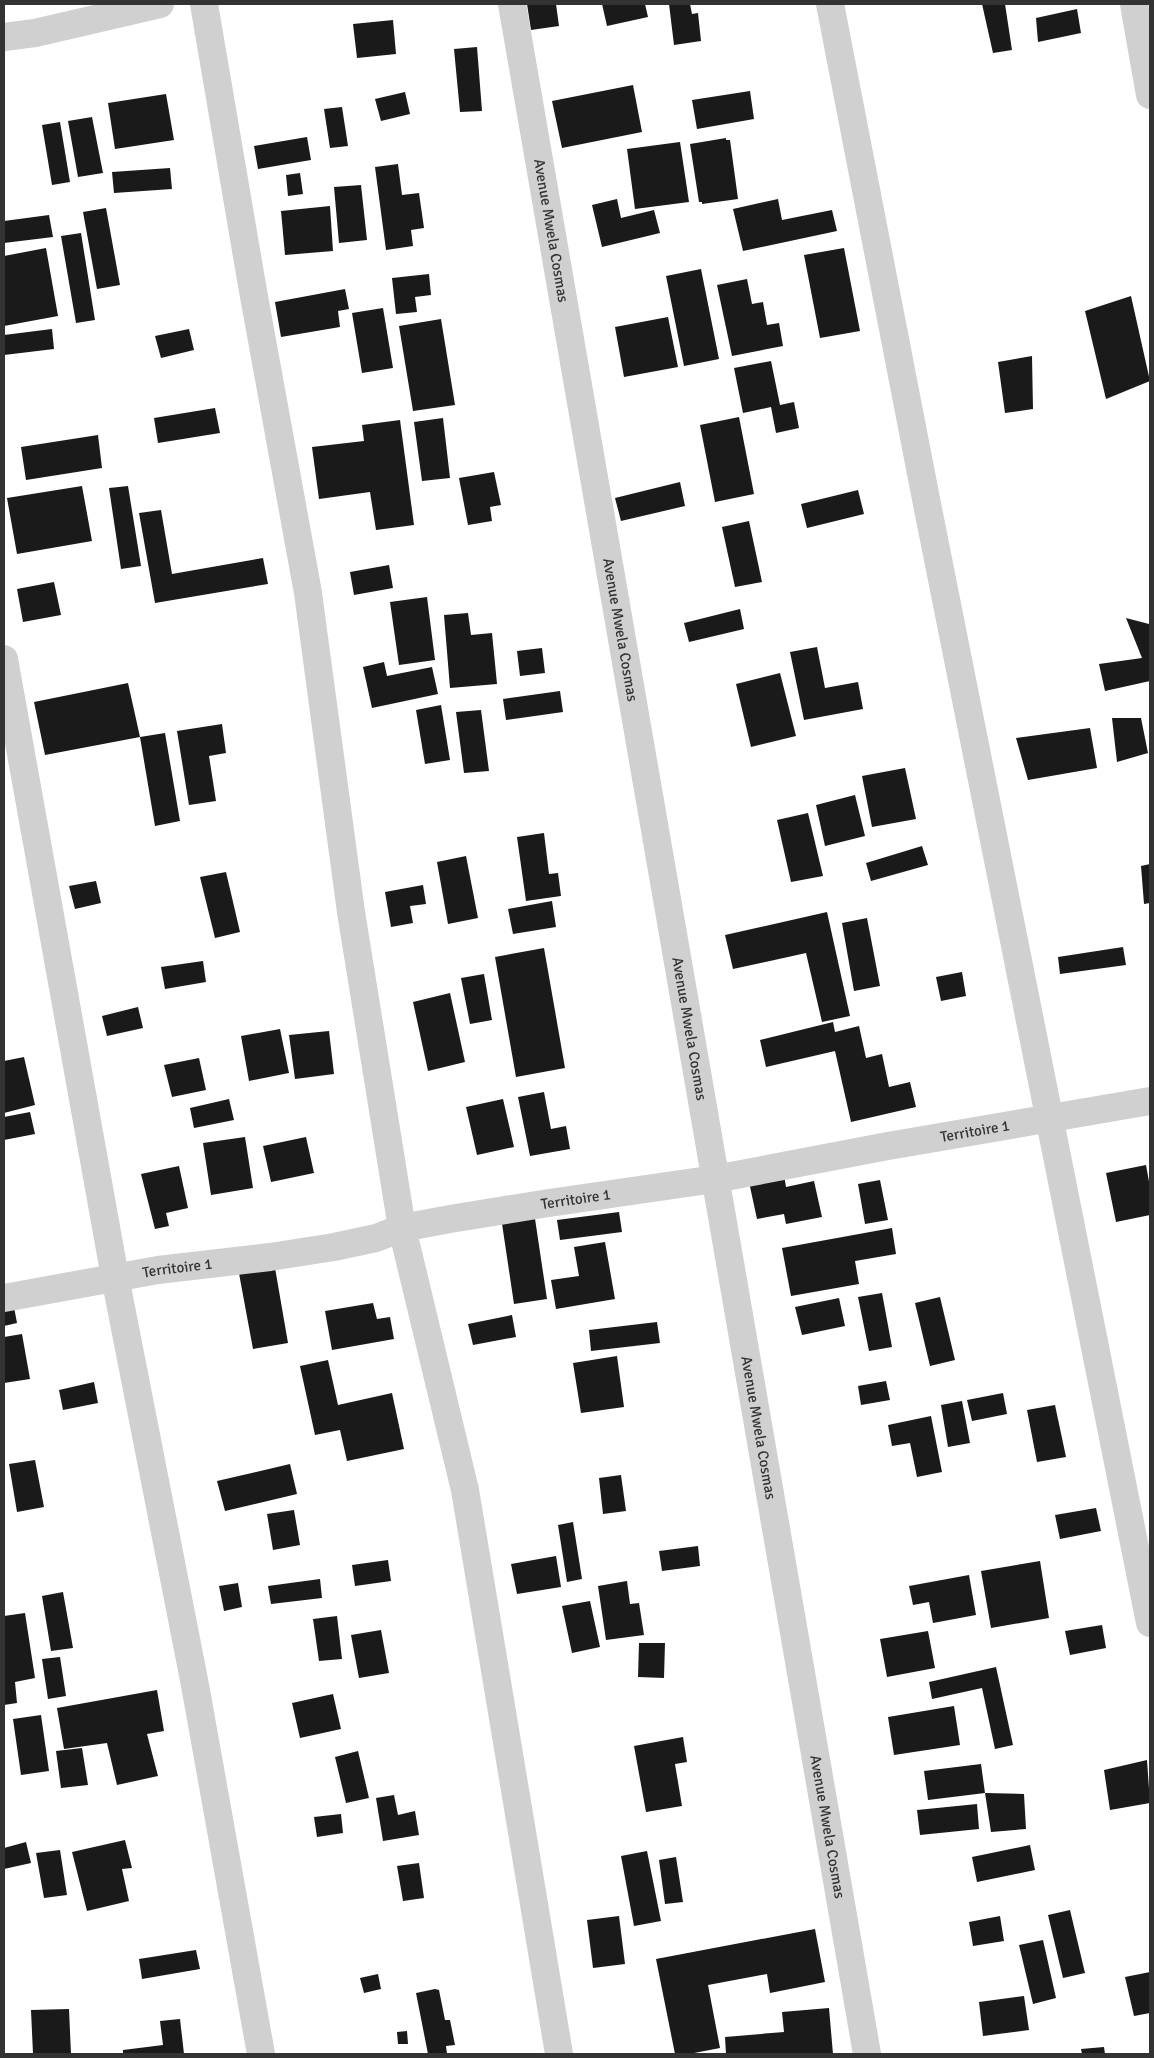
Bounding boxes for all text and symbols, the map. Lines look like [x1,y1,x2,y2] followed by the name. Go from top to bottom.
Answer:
[530,157,573,304] street label: Avenue Mwela Cosmas
[599,557,642,703] street label: Avenue Mwela Cosmas
[668,956,711,1102] street label: Avenue Mwela Cosmas
[939,1116,1011,1146] street label: Territoire 1
[540,1185,612,1213] street label: Territoire 1
[141,1255,213,1282] street label: Territoire 1
[737,1355,780,1501] street label: Avenue Mwela Cosmas
[806,1754,849,1900] street label: Avenue Mwela Cosmas

